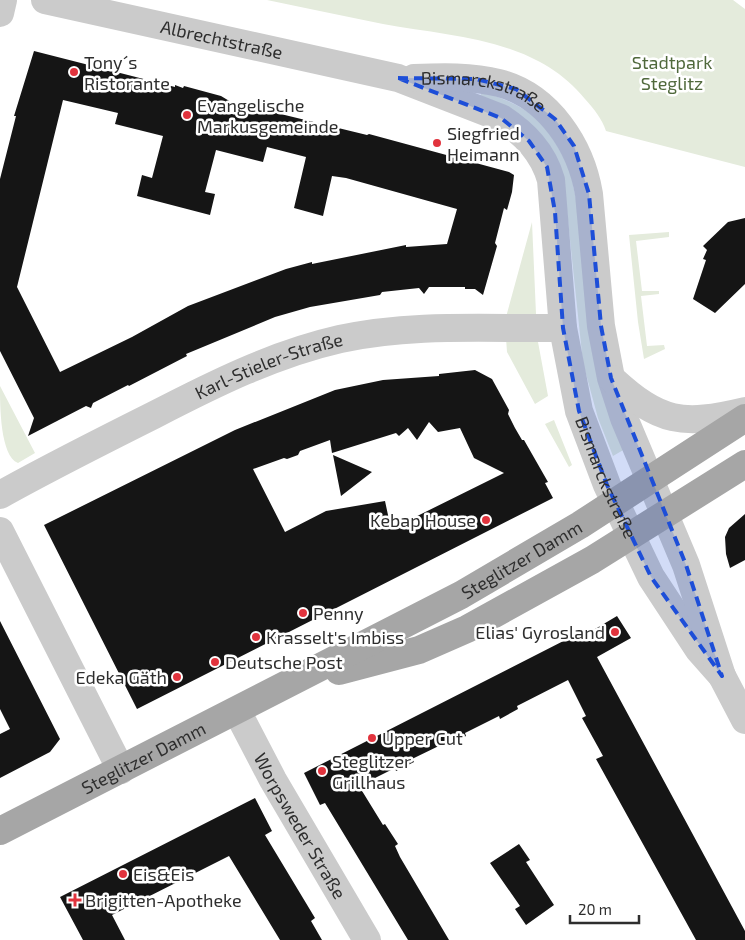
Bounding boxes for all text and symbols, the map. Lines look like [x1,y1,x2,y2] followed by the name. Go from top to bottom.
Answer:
[159,15,285,63] street label: Albrechtstraße
[84,51,170,94] place label: Tony´s Ristorante
[632,51,712,94] park label: Stadtpark Steglitz
[68,66,80,78] marker: Tony´s Ristorante
[420,66,551,116] street label: Bismarckstraße
[197,94,338,137] place label: Evangelische Markusgemeinde
[181,109,193,121] marker: Evangelische Markusgemeinde
[447,122,520,165] place label: Siegfried Heimann
[431,137,443,149] marker: Siegfried Heimann
[191,328,345,404] street label: Karl-Stieler-Straße
[571,413,642,542] street label: Bismarckstraße
[370,509,476,531] place label: Kebap House
[480,514,492,526] marker: Kebap House
[457,515,586,604] street label: Steglitzer Damm
[313,602,364,624] place label: Penny
[297,607,309,619] marker: Penny
[475,621,605,643] place label: Elias' Gyrosland
[266,626,404,648] place label: Krasselt's Imbiss
[609,626,621,638] marker: Elias' Gyrosland
[250,631,262,643] marker: Krasselt's Imbiss
[225,651,343,673] place label: Deutsche Post
[209,656,221,668] marker: Deutsche Post
[75,666,167,688] place label: Edeka Gäth
[171,671,183,683] marker: Edeka Gäth
[78,717,209,798] street label: Steglitzer Damm
[382,727,463,749] place label: Upper Cut
[366,732,378,744] marker: Upper Cut
[250,749,351,903] street label: Worpsweder Straße
[332,750,411,793] place label: Steglitzer Grillhaus
[316,765,328,777] marker: Steglitzer Grillhaus
[133,863,194,885] place label: Eis&Eis
[117,868,129,880] marker: Eis&Eis
[85,889,242,911] place label: Brigitten-Apotheke
[570,892,639,924] scale bar
[69,894,81,906] marker: Brigitten-Apotheke
[578,900,612,918] text: 20 m

